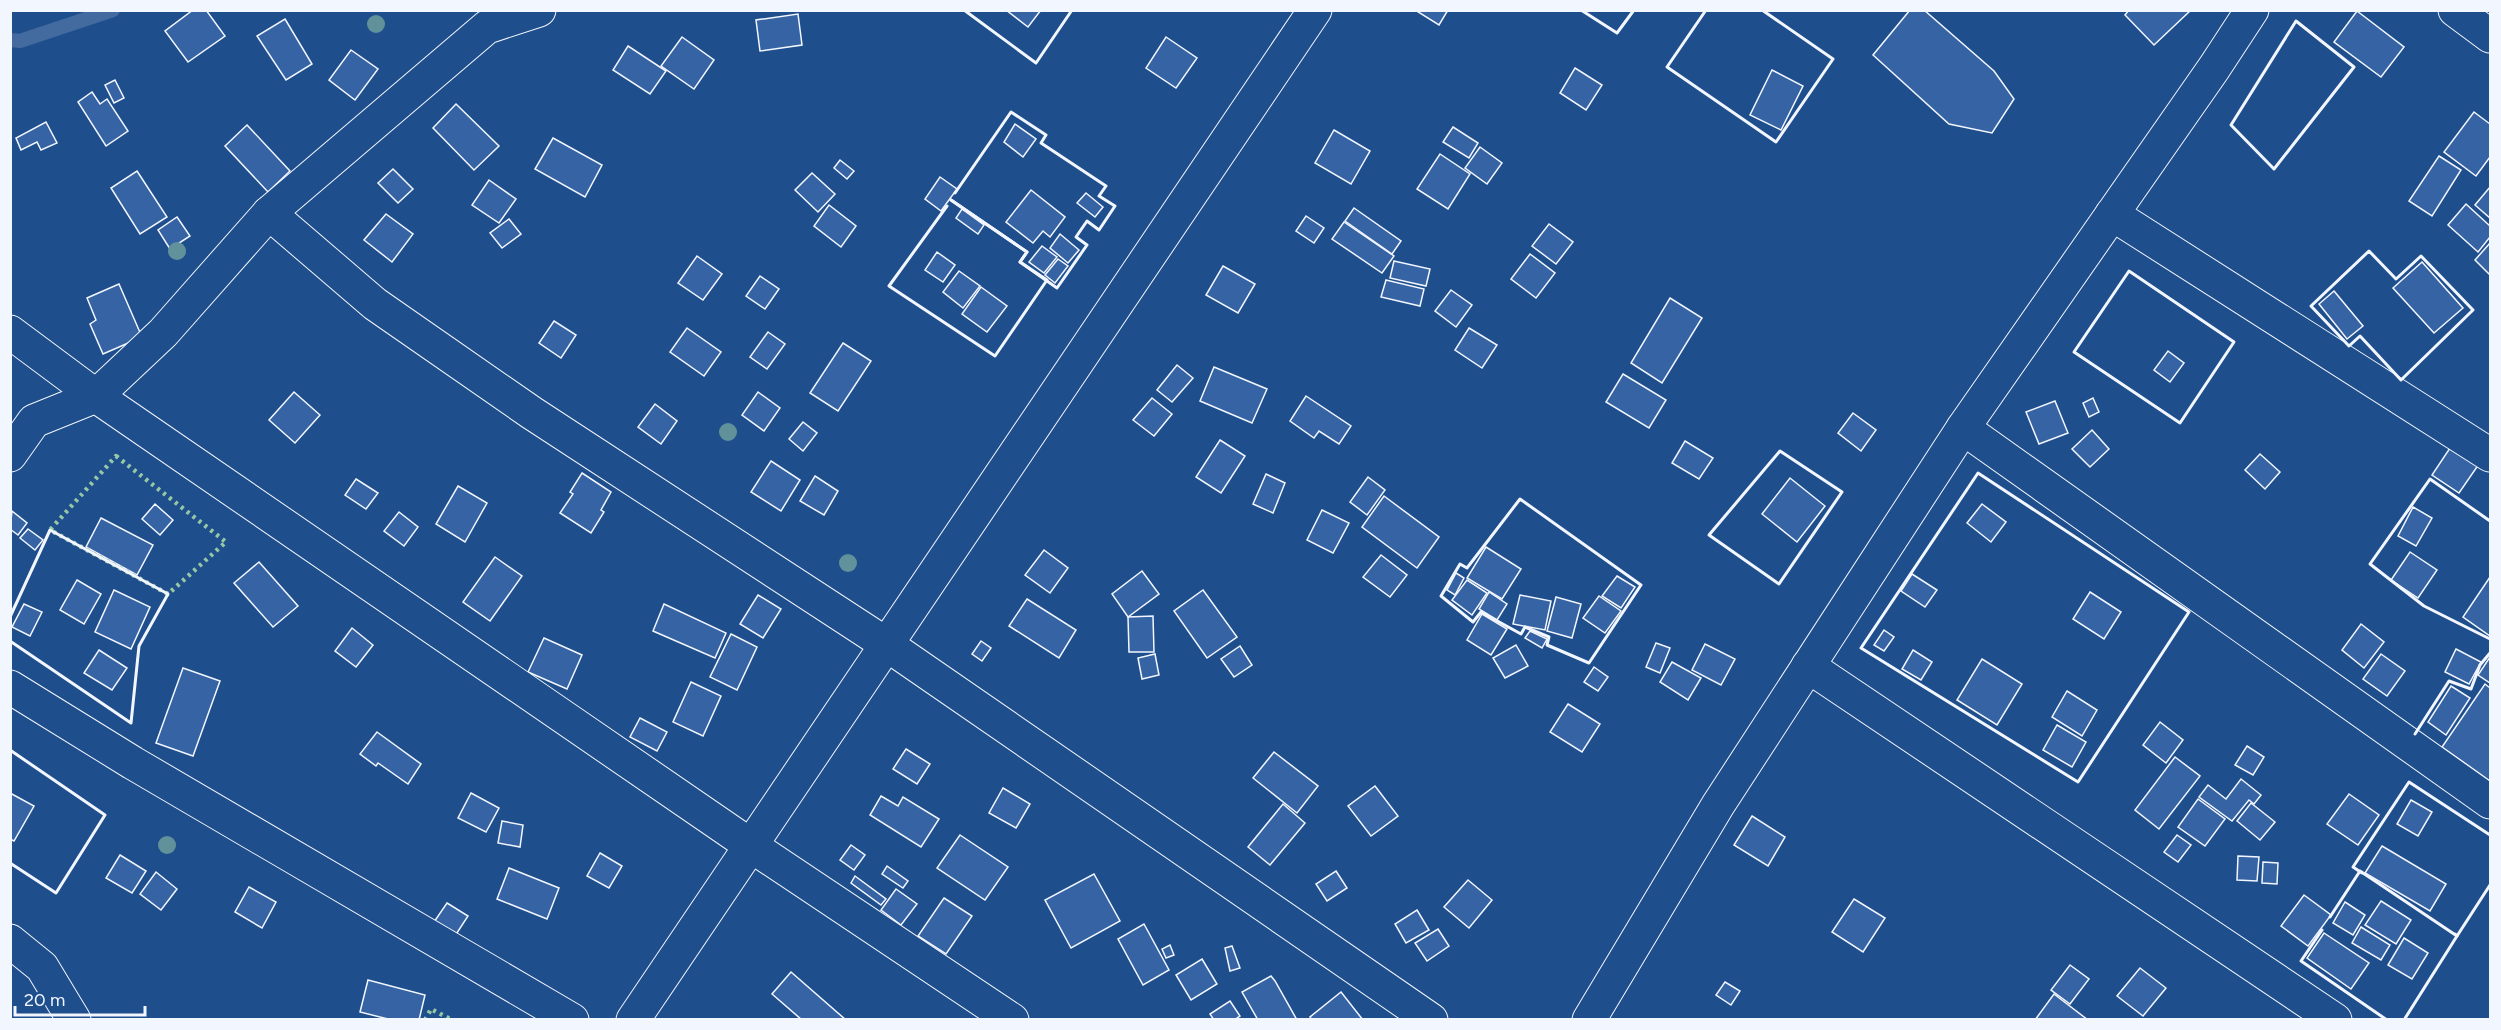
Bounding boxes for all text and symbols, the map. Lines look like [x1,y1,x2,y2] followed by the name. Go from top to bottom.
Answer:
[15,979,146,1017] scale bar
[24,989,65,1011] text: 20 m

